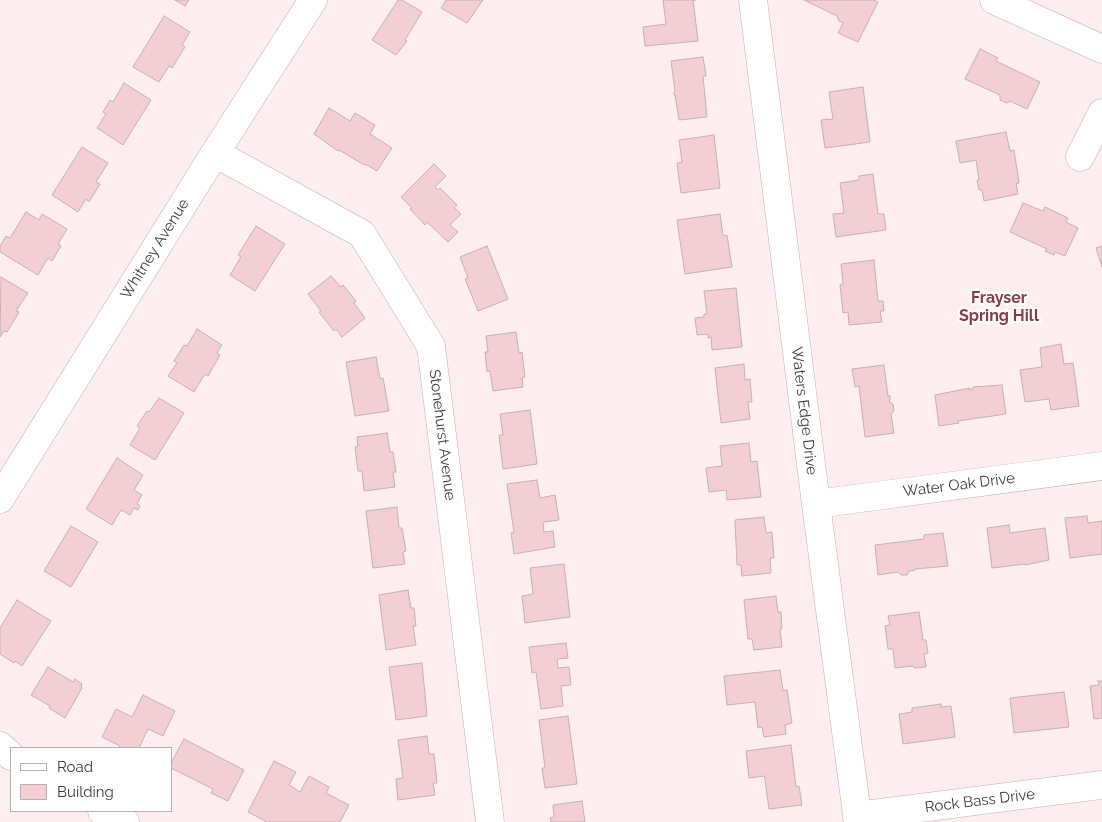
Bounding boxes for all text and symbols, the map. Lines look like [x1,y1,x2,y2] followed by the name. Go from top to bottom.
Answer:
[117,196,193,302] street label: Whitney Avenue
[959,288,1039,326] district label: Frayser Spring Hill
[787,346,821,476] street label: Waters Edge Drive
[425,368,459,502] street label: Stonehurst Avenue
[902,469,1016,501] street label: Water Oak Drive
[10,747,172,812] legend
[57,758,93,776] text: Road
[57,783,114,801] text: Building
[924,785,1036,817] street label: Rock Bass Drive

